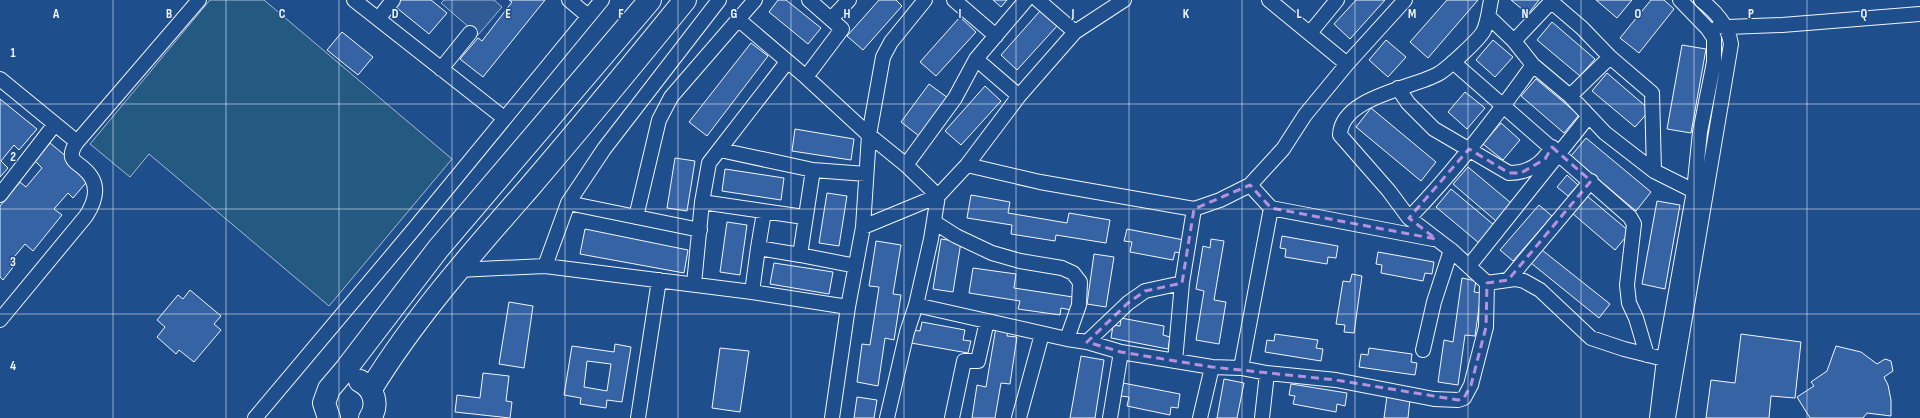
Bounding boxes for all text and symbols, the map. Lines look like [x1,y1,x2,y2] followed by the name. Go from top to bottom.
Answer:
[52,6,60,22] text: A
[166,6,172,22] text: B
[279,6,286,22] text: C
[392,6,399,22] text: D
[505,6,511,22] text: E
[618,6,624,22] text: F
[731,6,738,22] text: G
[844,6,851,22] text: H
[959,6,962,22] text: I
[1071,6,1075,22] text: J
[1183,6,1190,22] text: K
[1296,6,1302,22] text: L
[1408,6,1416,22] text: M
[1522,6,1529,22] text: N
[1635,6,1642,22] text: O
[1748,6,1754,22] text: P
[1861,6,1868,22] text: Q
[10,45,16,61] text: 1
[10,149,16,165] text: 2
[10,254,16,270] text: 3
[10,358,16,374] text: 4

